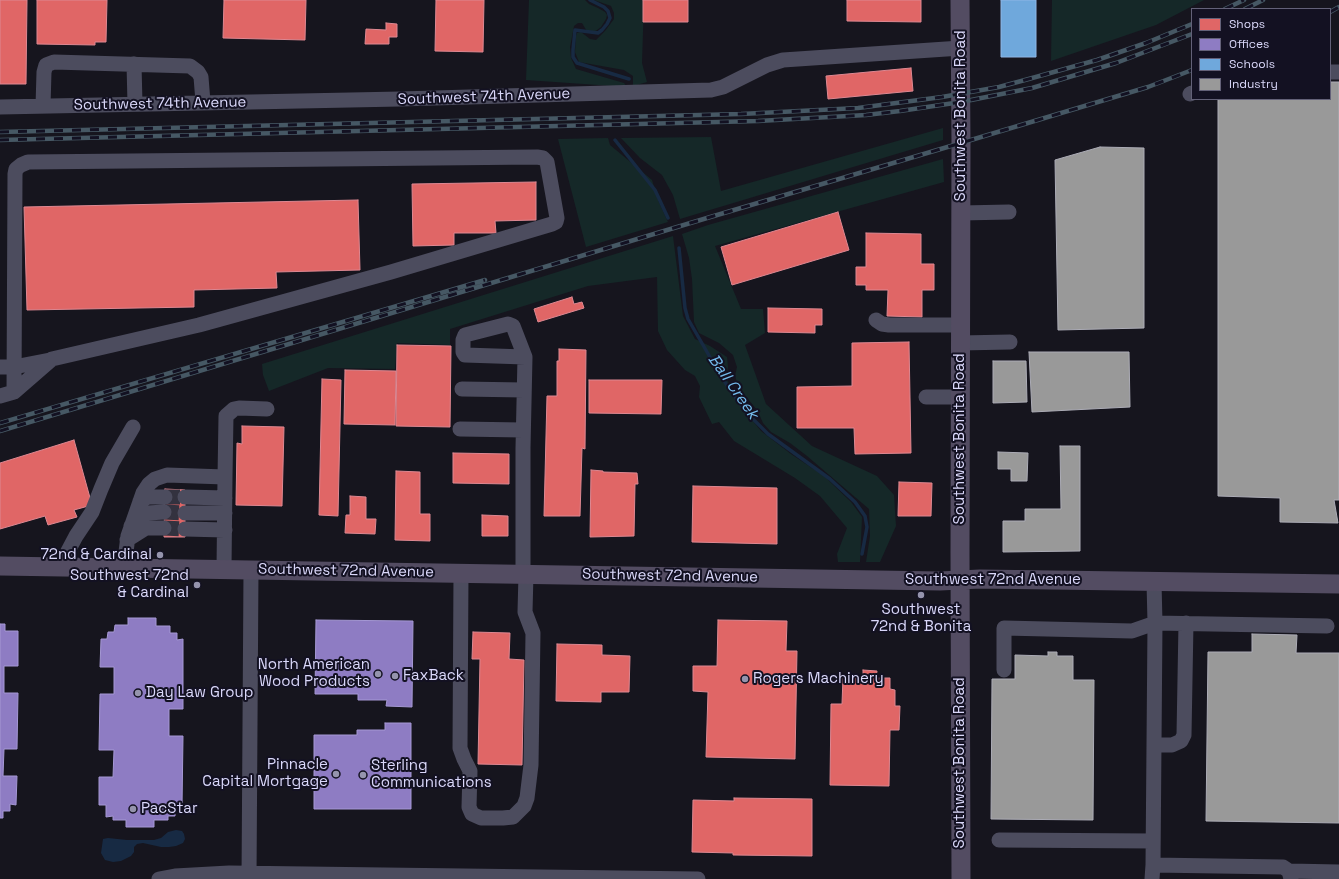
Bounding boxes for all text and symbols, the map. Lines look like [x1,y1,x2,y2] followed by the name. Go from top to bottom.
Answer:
[1191,8,1331,100] legend
[1229,16,1265,32] text: Shops
[952,30,970,202] street label: Southwest Bonita Road
[1229,36,1269,52] text: Offices
[1229,56,1275,72] text: Schools
[1229,76,1278,92] text: Industry
[397,85,571,109] street label: Southwest 74th Avenue
[73,93,247,115] street label: Southwest 74th Avenue
[704,351,762,423] water label: Ball Creek
[951,353,969,525] street label: Southwest Bonita Road
[41,546,152,564] place label: 72nd & Cardinal
[155,550,165,560] marker: 72nd & Cardinal
[258,560,434,582] street label: Southwest 72nd Avenue
[582,565,758,587] street label: Southwest 72nd Avenue
[70,567,189,602] place label: Southwest 72nd & Cardinal
[905,571,1081,589] street label: Southwest 72nd Avenue
[192,580,202,590] marker: Southwest 72nd & Cardinal
[916,590,926,600] marker: Southwest 72nd & Bonita
[871,601,971,636] place label: Southwest 72nd & Bonita
[258,656,370,691] place label: North American Wood Products
[403,667,464,685] place label: FaxBack
[373,669,383,679] marker: North American Wood Products
[753,670,884,688] place label: Rogers Machinery
[390,671,400,681] marker: FaxBack
[740,674,750,684] marker: Rogers Machinery
[951,677,969,849] street label: Southwest Bonita Road
[146,684,253,702] place label: Day Law Group
[133,688,143,698] marker: Day Law Group
[202,756,328,791] place label: Pinnacle Capital Mortgage
[371,757,492,792] place label: Sterling Communications
[331,769,341,779] marker: Pinnacle Capital Mortgage
[358,770,368,780] marker: Sterling Communications
[141,800,198,818] place label: PacStar
[128,804,138,814] marker: PacStar

